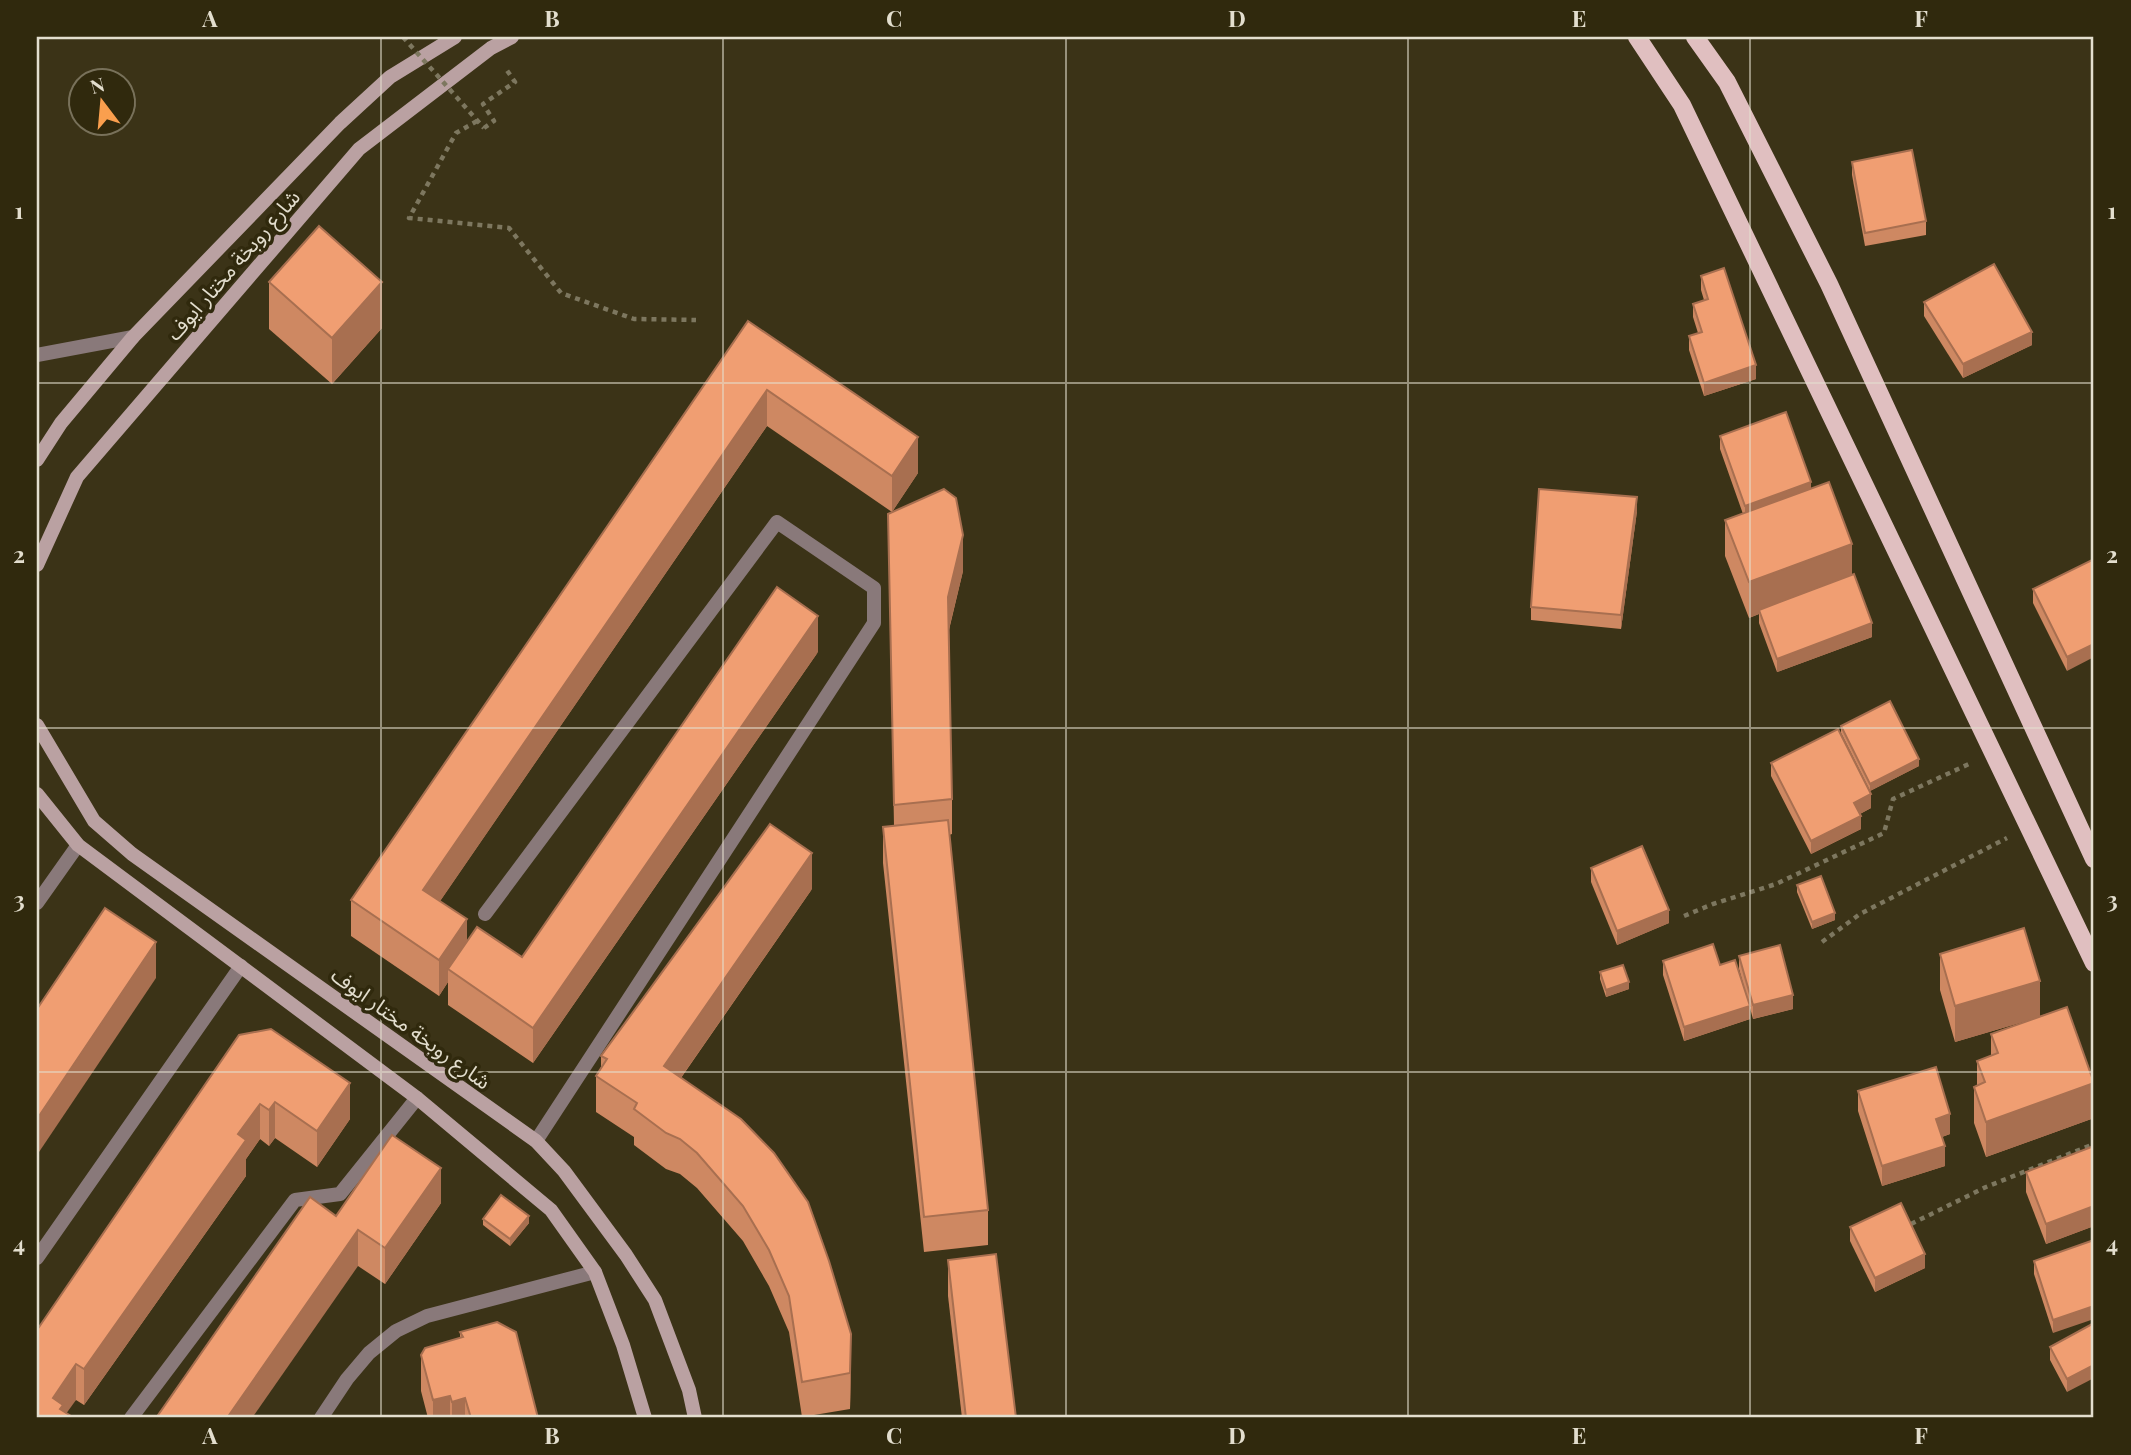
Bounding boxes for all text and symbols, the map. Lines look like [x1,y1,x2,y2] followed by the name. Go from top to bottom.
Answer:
[201,2,218,33] text: A
[544,2,560,33] text: B
[886,2,902,33] text: C
[1228,2,1246,33] text: D
[1572,2,1586,33] text: E
[1914,2,1928,33] text: F
[66,66,136,136] north arrow
[87,70,107,99] text: N
[159,183,307,347] street label: شارع روبخة مختار ايوف
[15,194,24,225] text: 1
[2108,194,2117,225] text: 1
[13,538,25,569] text: 2
[2106,538,2118,569] text: 2
[13,883,25,914] text: 3
[2106,883,2118,914] text: 3
[325,960,497,1097] street label: شارع روبخة مختار ايوف
[13,1227,25,1258] text: 4
[2106,1227,2118,1258] text: 4
[201,1419,218,1450] text: A
[544,1419,560,1450] text: B
[886,1419,902,1450] text: C
[1228,1419,1246,1450] text: D
[1572,1419,1586,1450] text: E
[1914,1419,1928,1450] text: F

